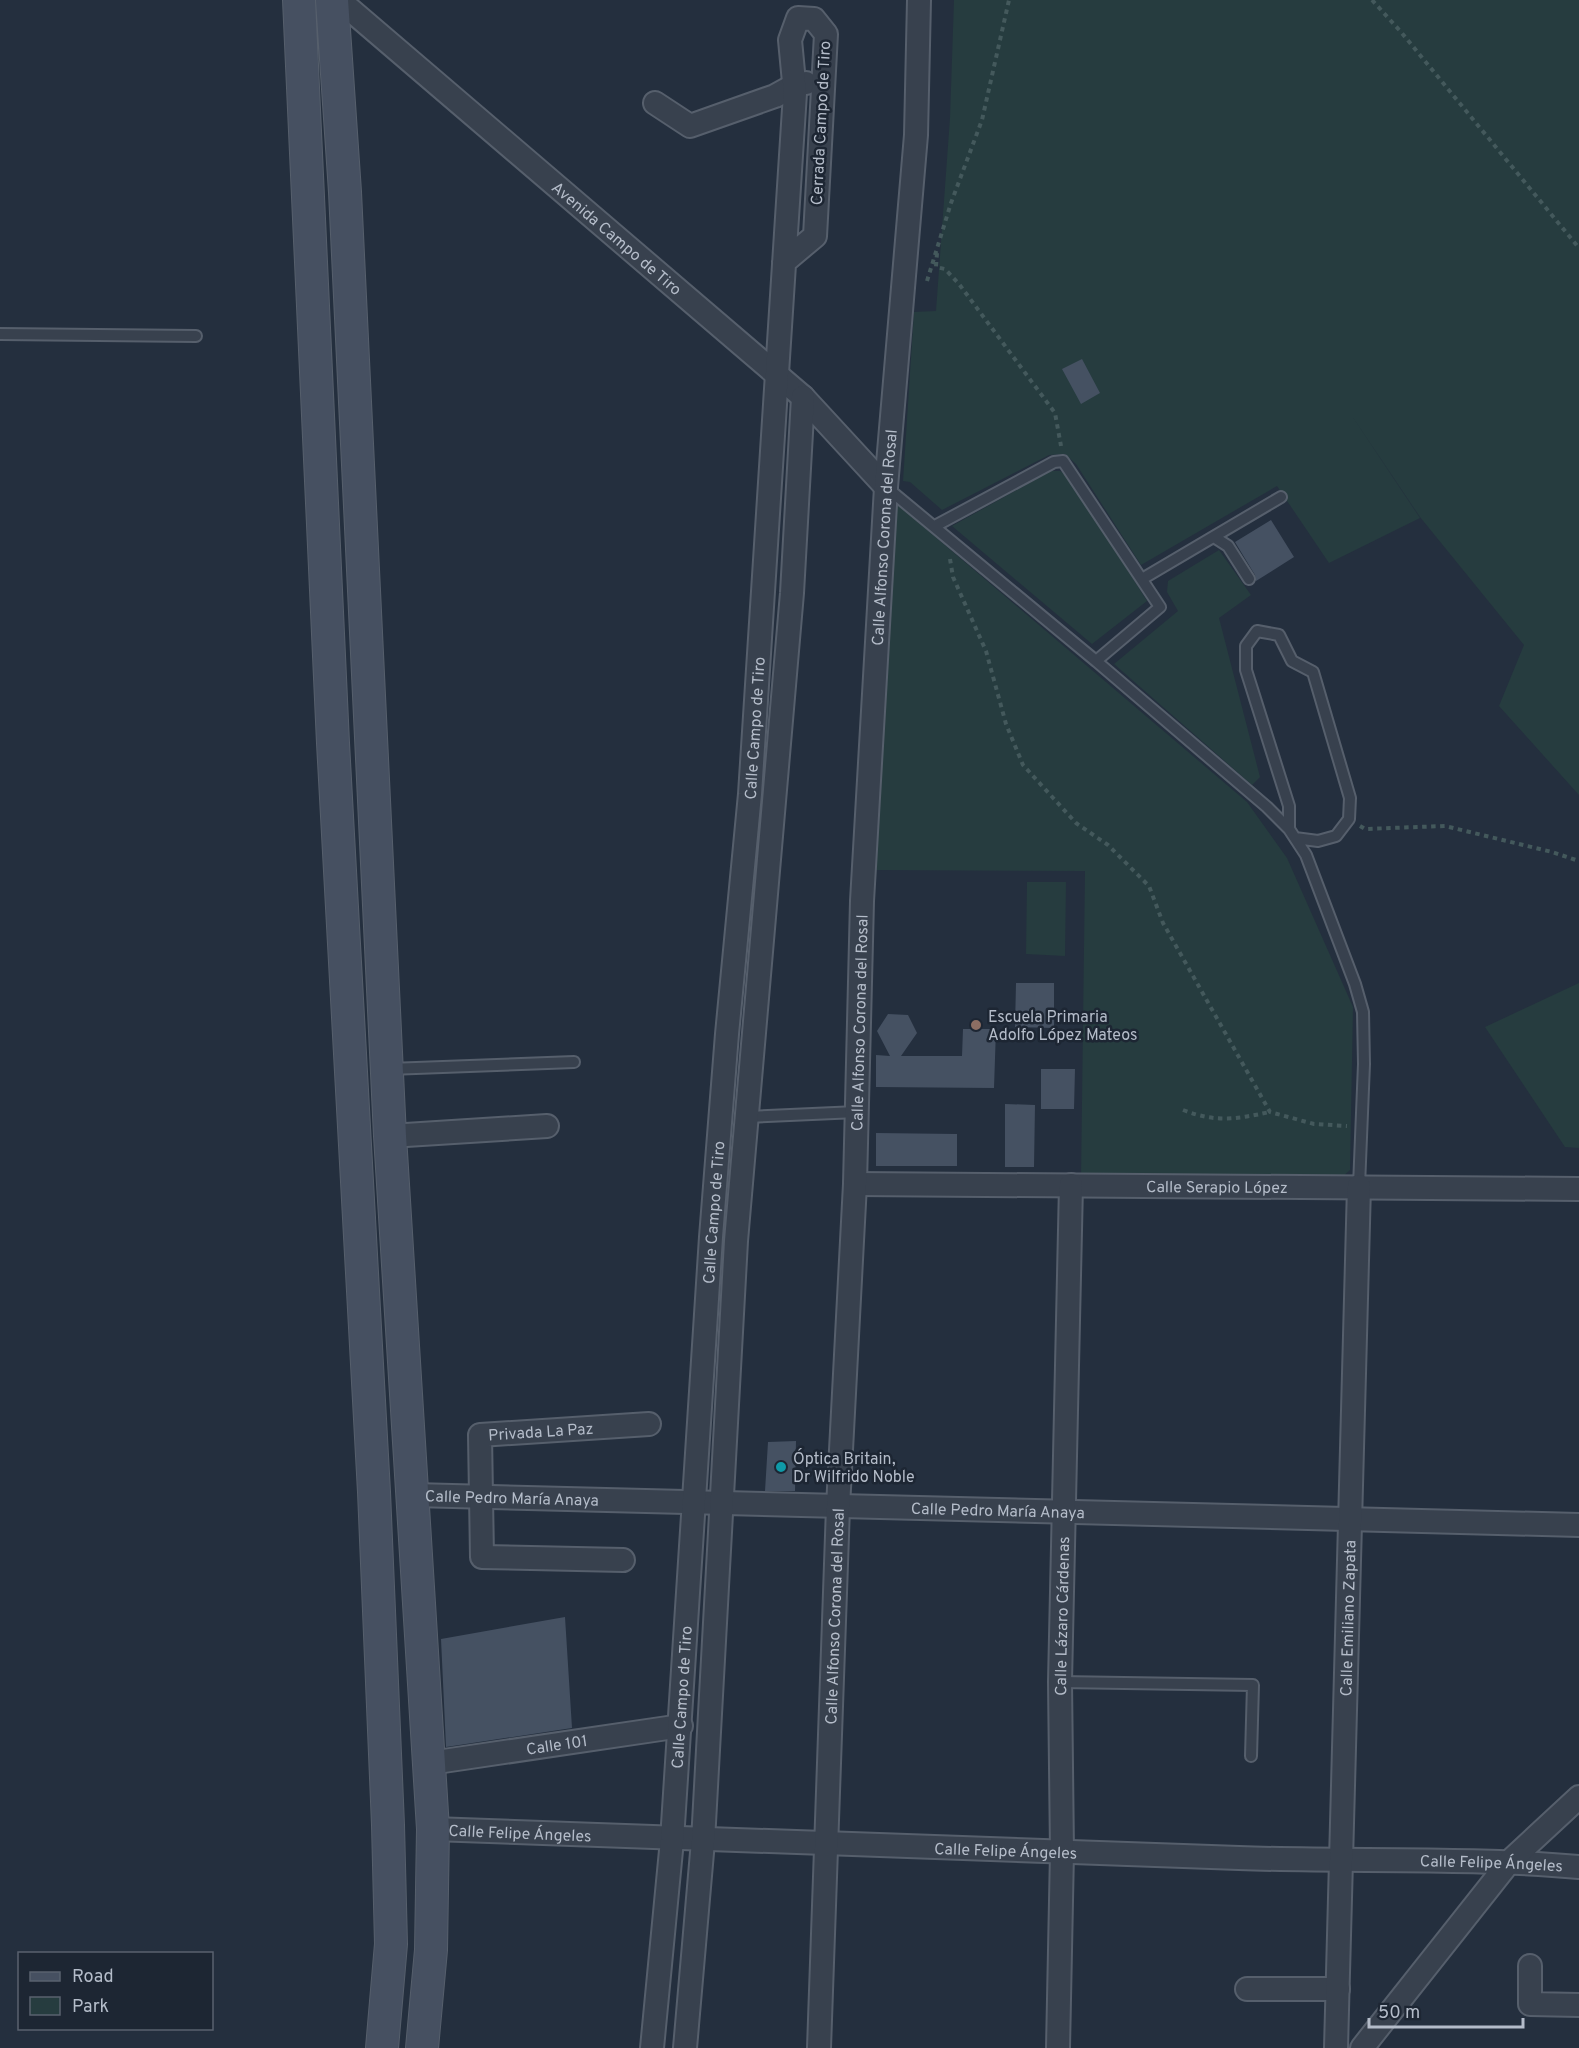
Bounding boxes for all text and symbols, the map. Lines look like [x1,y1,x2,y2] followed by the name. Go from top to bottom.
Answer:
[808,40,836,206] street label: Cerrada Campo de Tiro
[547,178,685,301] street label: Avenida Campo de Tiro
[869,429,903,646] street label: Calle Alfonso Corona del Rosal
[742,656,771,801] street label: Calle Campo de Tiro
[848,914,874,1131] street label: Calle Alfonso Corona del Rosal
[988,1008,1138,1046] place label: Escuela Primaria Adolfo López Mateos
[969,1018,983,1032] marker: Escuela Primaria Adolfo López Mateos
[700,1140,731,1285] street label: Calle Campo de Tiro
[1146,1178,1288,1199] street label: Calle Serapio López
[488,1420,594,1446] street label: Privada La Paz
[793,1448,915,1488] place label: Óptica Britain, Dr Wilfrido Noble
[774,1460,788,1474] marker: Óptica Britain, Dr Wilfrido Noble
[425,1487,599,1512] street label: Calle Pedro María Anaya
[911,1500,1085,1524] street label: Calle Pedro María Anaya
[822,1508,850,1725] street label: Calle Alfonso Corona del Rosal
[1052,1536,1075,1696] street label: Calle Lázaro Cárdenas
[1337,1540,1362,1697] street label: Calle Emiliano Zapata
[669,1625,698,1769] street label: Calle Campo de Tiro
[525,1732,589,1761] street label: Calle 101
[448,1822,592,1848] street label: Calle Felipe Ángeles
[934,1840,1077,1865] street label: Calle Felipe Ángeles
[1420,1852,1563,1878] street label: Calle Felipe Ángeles
[18,1952,213,2030] legend
[72,1966,114,1989] text: Road
[1369,1991,1524,2029] scale bar
[72,1996,109,2019] text: Park
[1378,2002,1420,2025] text: 50 m

